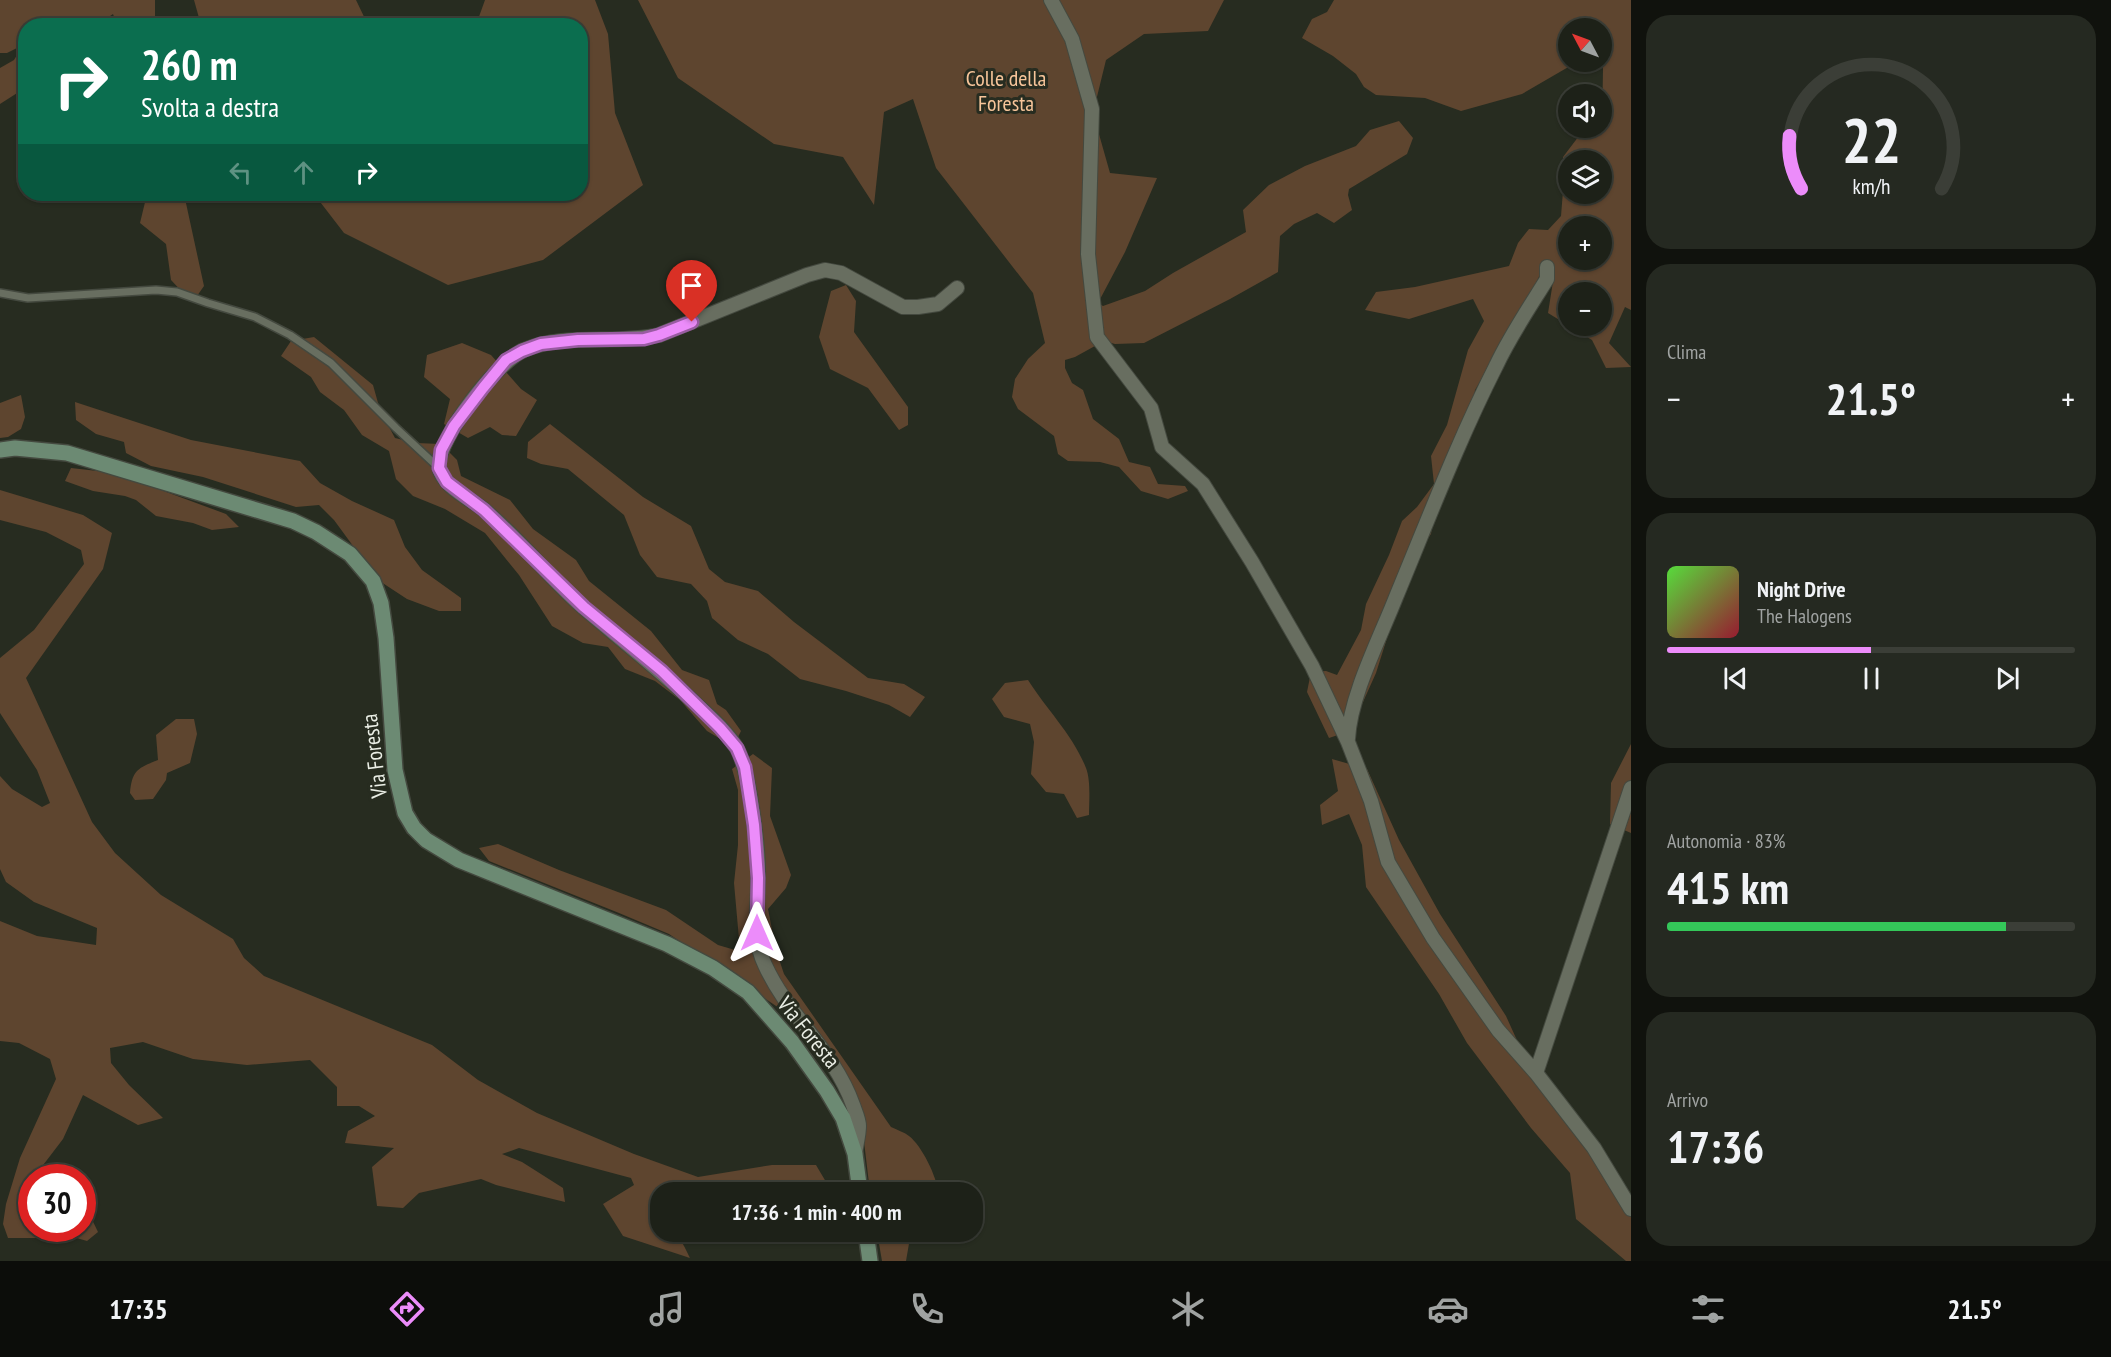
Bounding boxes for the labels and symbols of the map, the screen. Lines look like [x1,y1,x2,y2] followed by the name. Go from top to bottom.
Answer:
[1558,18,1612,72] north arrow
[966,64,1046,117] park label: Colle della Foresta
[666,260,717,322] pin
[355,712,393,801] street label: Via Foresta
[725,901,789,965] position arrow
[771,990,846,1074] street label: Via Foresta
[18,1164,96,1242] speed limit sign: 30

